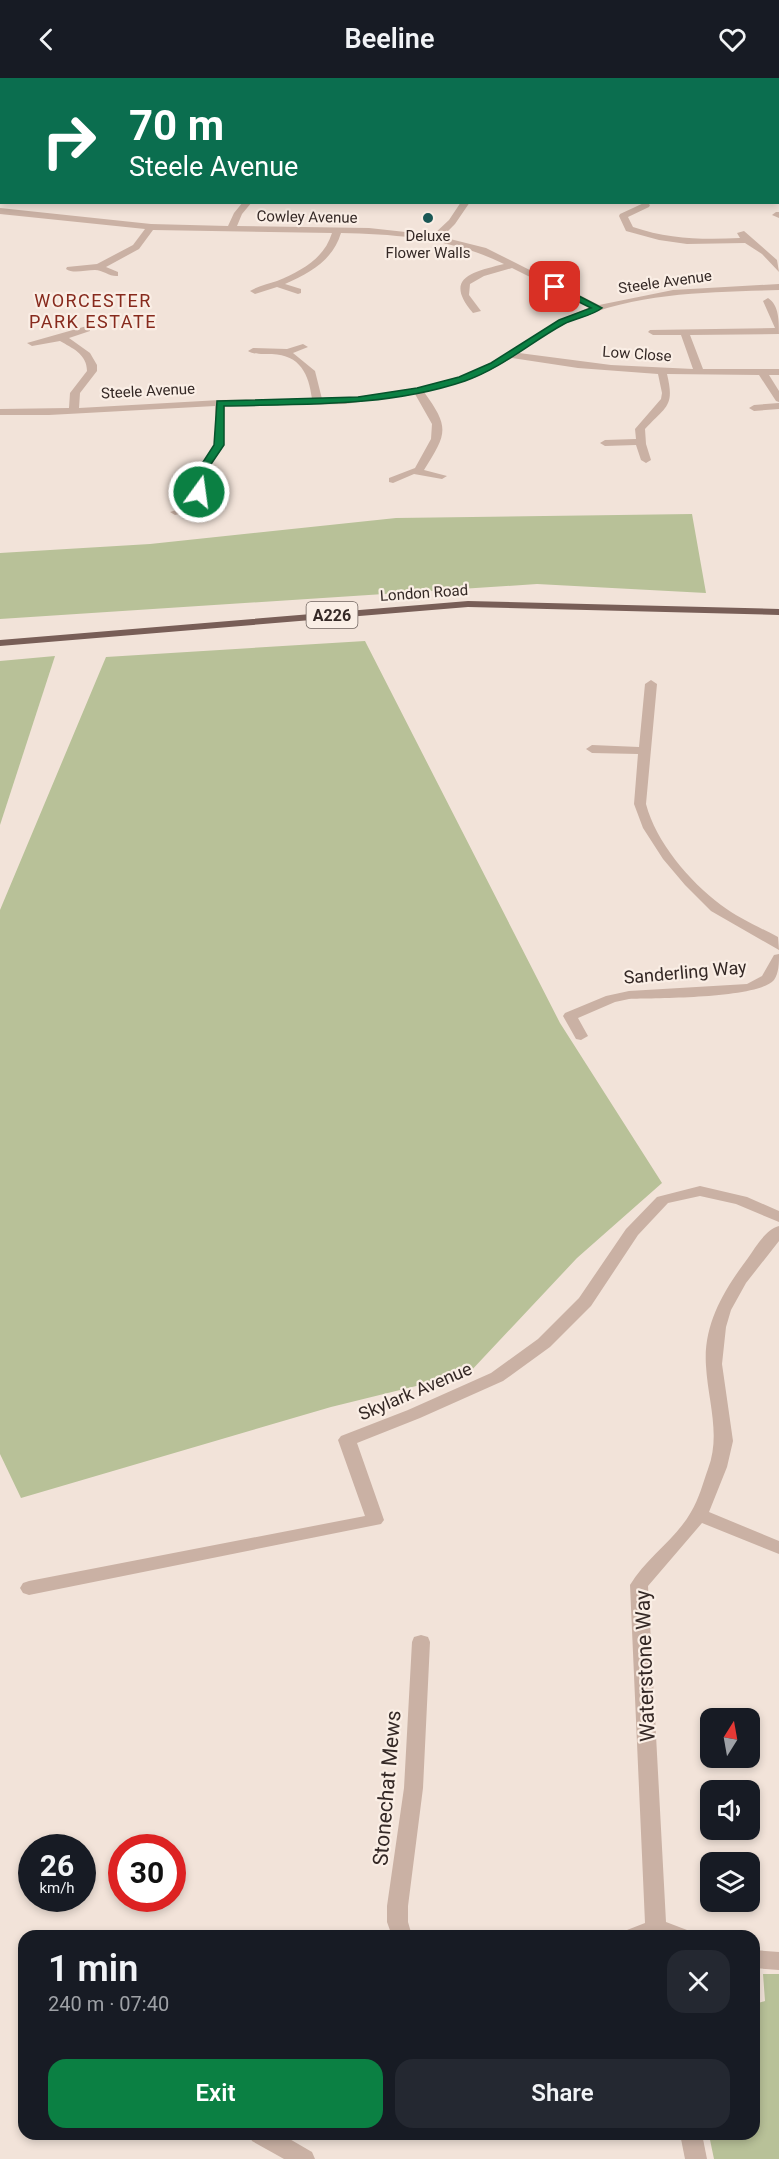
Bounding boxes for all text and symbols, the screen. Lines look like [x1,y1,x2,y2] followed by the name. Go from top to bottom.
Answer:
[30,23,63,56] icon: back
[345,23,434,55] text: Beeline
[716,23,749,56] icon: heart
[129,101,224,150] text: 70 m
[30,102,108,180] icon: right
[129,151,298,183] text: Steele Avenue
[256,207,358,227] street label: Cowley Avenue
[421,211,435,225] marker: Deluxe Flower Walls
[386,227,470,262] place label: Deluxe Flower Walls
[529,261,580,312] pin
[617,267,713,297] street label: Steele Avenue
[538,270,571,303] icon: arrive
[29,290,157,332] district label: WORCESTER PARK ESTATE
[602,343,672,365] street label: Low Close
[101,380,195,402] street label: Steele Avenue
[167,460,231,524] position arrow
[379,581,469,605] street label: London Road
[306,602,358,628] road number: A226
[623,956,748,988] street label: Sanderling Way
[355,1358,475,1424] street label: Skylark Avenue
[630,1590,660,1742] street label: Waterstone Way
[700,1708,760,1768] north arrow
[700,1708,760,1912] map controls
[368,1709,406,1867] street label: Stonechat Mews
[700,1780,760,1840] button: sound
[108,1834,186,1912] speed limit sign: 30
[40,1848,74,1883] text: 26
[700,1852,760,1912] button: layers
[39,1879,75,1897] text: km/h
[48,1948,138,1990] text: 1 min
[667,1950,730,2013] button: close
[48,1992,169,2016] text: 240 m · 07:40
[48,2059,383,2128] button: Exit
[395,2059,730,2128] button: Share

